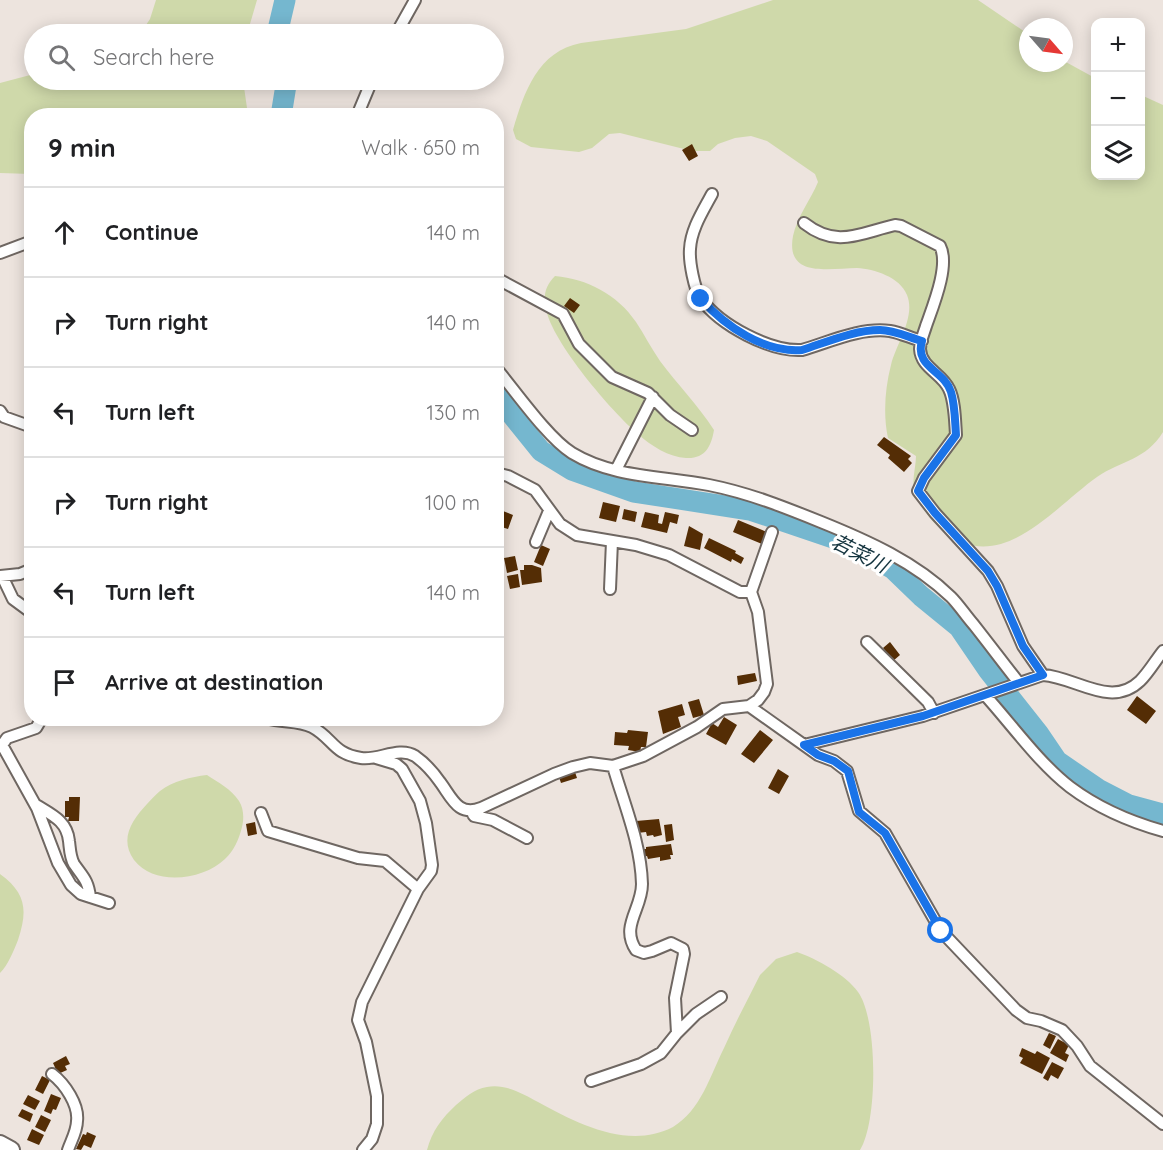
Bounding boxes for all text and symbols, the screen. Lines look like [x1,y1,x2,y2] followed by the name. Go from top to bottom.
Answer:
[1019,18,1073,72] north arrow
[1091,18,1145,180] map controls
[1091,18,1145,72] button: +
[24,24,504,90] search box
[45,41,78,74] icon: search
[93,43,214,71] text: Search here
[1091,72,1145,126] button: −
[1091,126,1145,180] button: layers
[48,131,116,164] text: 9 min
[361,135,480,160] text: Walk · 650 m
[48,216,81,249] icon: ahead
[105,218,199,246] text: Continue
[427,220,480,245] text: 140 m
[687,285,713,311] route end
[48,306,81,339] icon: right
[105,308,209,336] text: Turn right
[427,310,480,335] text: 140 m
[48,396,81,429] icon: left
[105,398,195,426] text: Turn left
[427,400,480,425] text: 130 m
[48,486,81,519] icon: right
[105,488,209,516] text: Turn right
[425,490,480,515] text: 100 m
[828,528,894,579] water label: 若菜川
[48,576,81,609] icon: left
[105,578,195,606] text: Turn left
[427,580,480,605] text: 140 m
[48,666,81,699] icon: arrive
[105,668,323,696] text: Arrive at destination
[927,917,953,943] route start

